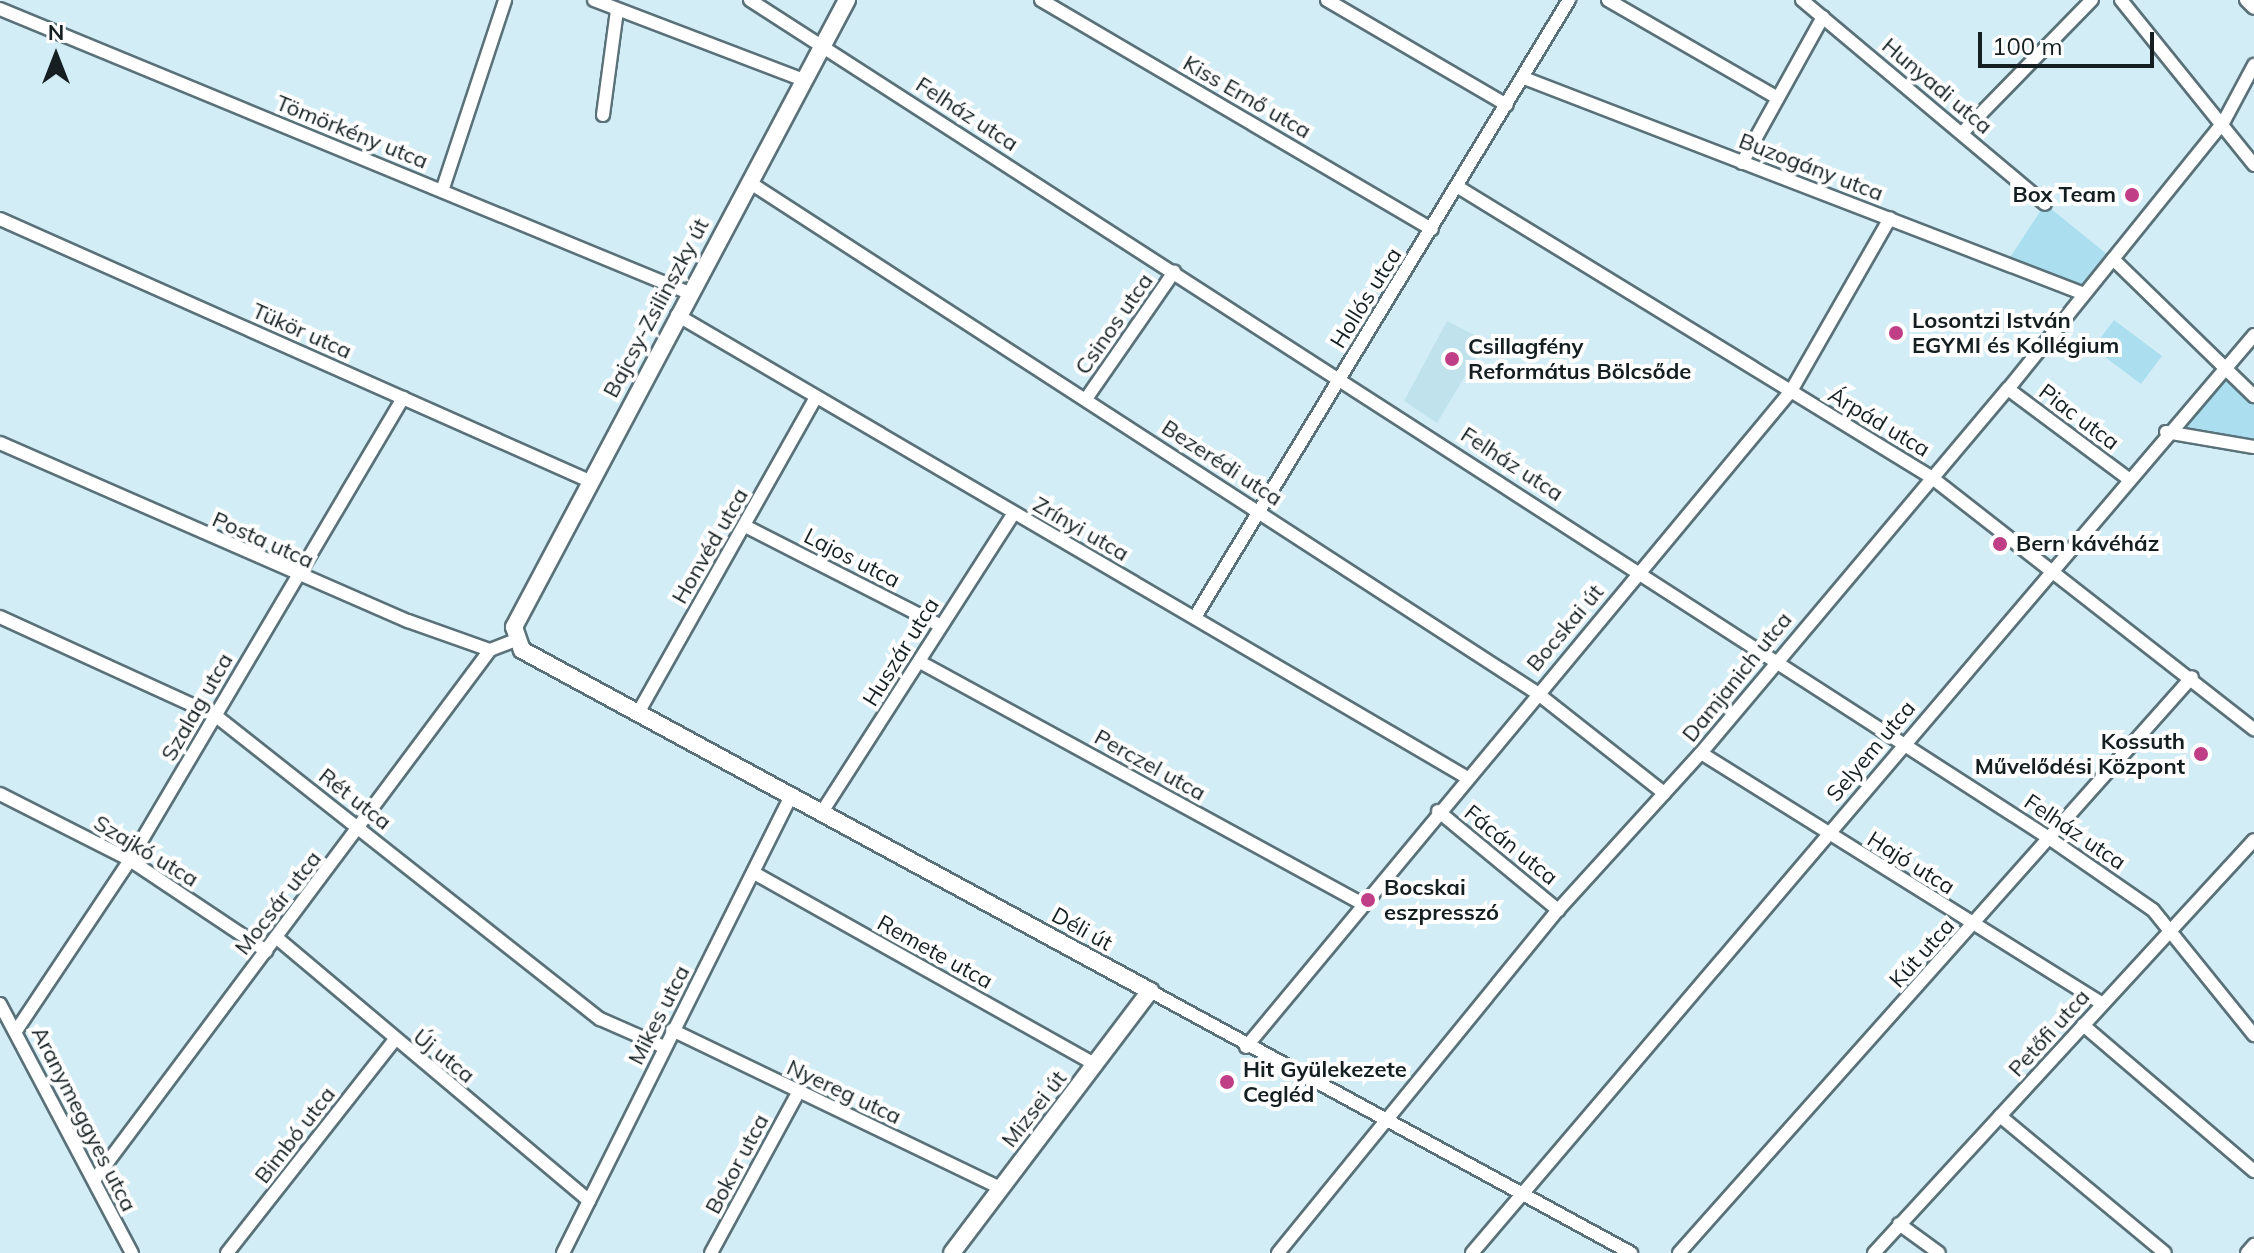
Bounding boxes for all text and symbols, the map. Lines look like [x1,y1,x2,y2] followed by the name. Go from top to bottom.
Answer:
[16,16,96,96] north arrow
[1982,16,2158,66] scale bar
[48,18,64,46] text: N
[1992,31,2063,61] text: 100 m
[1877,32,1997,140] street label: Hunyadi utca
[1178,50,1316,144] street label: Kiss Ernő utca
[911,71,1023,157] street label: Felház utca
[272,90,432,174] street label: Tömörkény utca
[1735,127,1887,207] street label: Buzogány utca
[2013,182,2116,208] place label: Box Team
[2123,186,2141,204] marker: Box Team
[598,214,714,402] street label: Bajcsy-Zsilinszky út
[1325,243,1407,353] street label: Hollós utca
[1070,268,1158,380] street label: Csinos utca
[248,297,356,365] street label: Tükör utca
[1912,307,2119,358] place label: Losontzi István EGYMI és Kollégium
[1887,324,1905,342] marker: Losontzi István EGYMI és Kollégium
[1468,333,1691,384] place label: Csillagfény Református Bölcsőde
[1443,350,1461,368] marker: Csillagfény Református Bölcsőde
[2034,378,2124,456] street label: Piac utca
[1823,381,1935,463] street label: Árpád utca
[1157,414,1287,512] street label: Bezerédi utca
[1456,421,1568,507] street label: Felház utca
[666,484,754,608] street label: Honvéd utca
[1028,491,1134,567] street label: Zrínyi utca
[208,506,318,574] street label: Posta utca
[800,523,904,593] street label: Lajos utca
[2016,531,2159,557] place label: Bern kávéház
[1991,535,2009,553] marker: Bern kávéház
[1521,579,1609,677] street label: Bocskai út
[857,593,945,711] street label: Huszár utca
[1677,607,1797,747] street label: Damjanich utca
[156,648,238,766] street label: Szalag utca
[1821,695,1921,807] street label: Selyem utca
[1090,724,1210,806] street label: Perczel utca
[1975,728,2185,780] place label: Kossuth Művelődési Központ
[2192,745,2210,763] marker: Kossuth Művelődési Központ
[314,763,396,835] street label: Rét utca
[2019,788,2131,876] street label: Felház utca
[1459,799,1563,891] street label: Fácán utca
[89,810,203,892] street label: Szajkó utca
[1863,826,1959,900] street label: Hajó utca
[229,846,327,960] street label: Mocsár utca
[1384,874,1499,926] place label: Bocskai eszpresszó
[1359,891,1377,909] marker: Bocskai eszpresszó
[1047,902,1117,956] street label: Déli út
[873,909,997,995] street label: Remete utca
[1884,913,1960,993] street label: Kút utca
[623,961,695,1069] street label: Mikes utca
[2003,984,2095,1082] street label: Petőfi utca
[26,1022,142,1216] street label: Aranymeggyes utca
[408,1023,480,1089] street label: Új utca
[783,1054,905,1130] street label: Nyereg utca
[1243,1056,1407,1108] place label: Hit Gyülekezete Cegléd
[996,1066,1072,1152] street label: Mizsei út
[1218,1073,1236,1091] marker: Hit Gyülekezete Cegléd
[249,1081,341,1189] street label: Bimbó utca
[700,1110,774,1218] street label: Bokor utca

